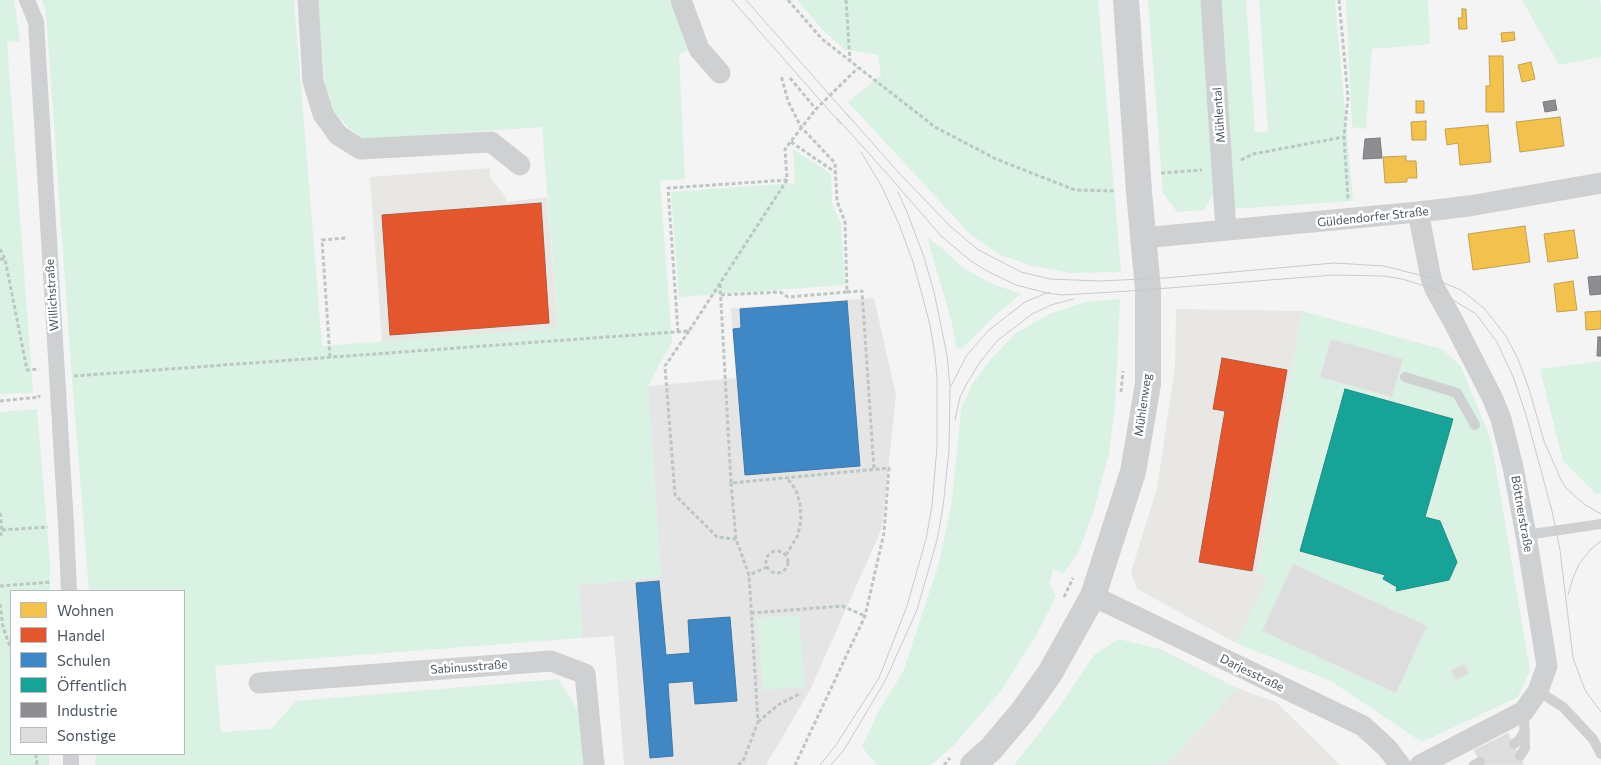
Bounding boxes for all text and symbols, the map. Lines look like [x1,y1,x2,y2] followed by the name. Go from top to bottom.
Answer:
[1210,87,1228,143] street label: Mühlental
[1317,204,1429,230] street label: Güldendorfer Straße
[42,258,62,332] street label: Willichstraße
[1131,373,1155,437] street label: Mühlenweg
[1508,475,1536,553] street label: Böttnerstraße
[10,590,185,755] legend
[57,601,114,619] text: Wohnen
[57,626,105,644] text: Handel
[57,651,111,669] text: Schulen
[1218,651,1286,695] street label: Darjesstraße
[430,657,508,677] street label: Sabinusstraße
[57,676,127,694] text: Öffentlich
[57,701,118,719] text: Industrie
[57,726,116,744] text: Sonstige

